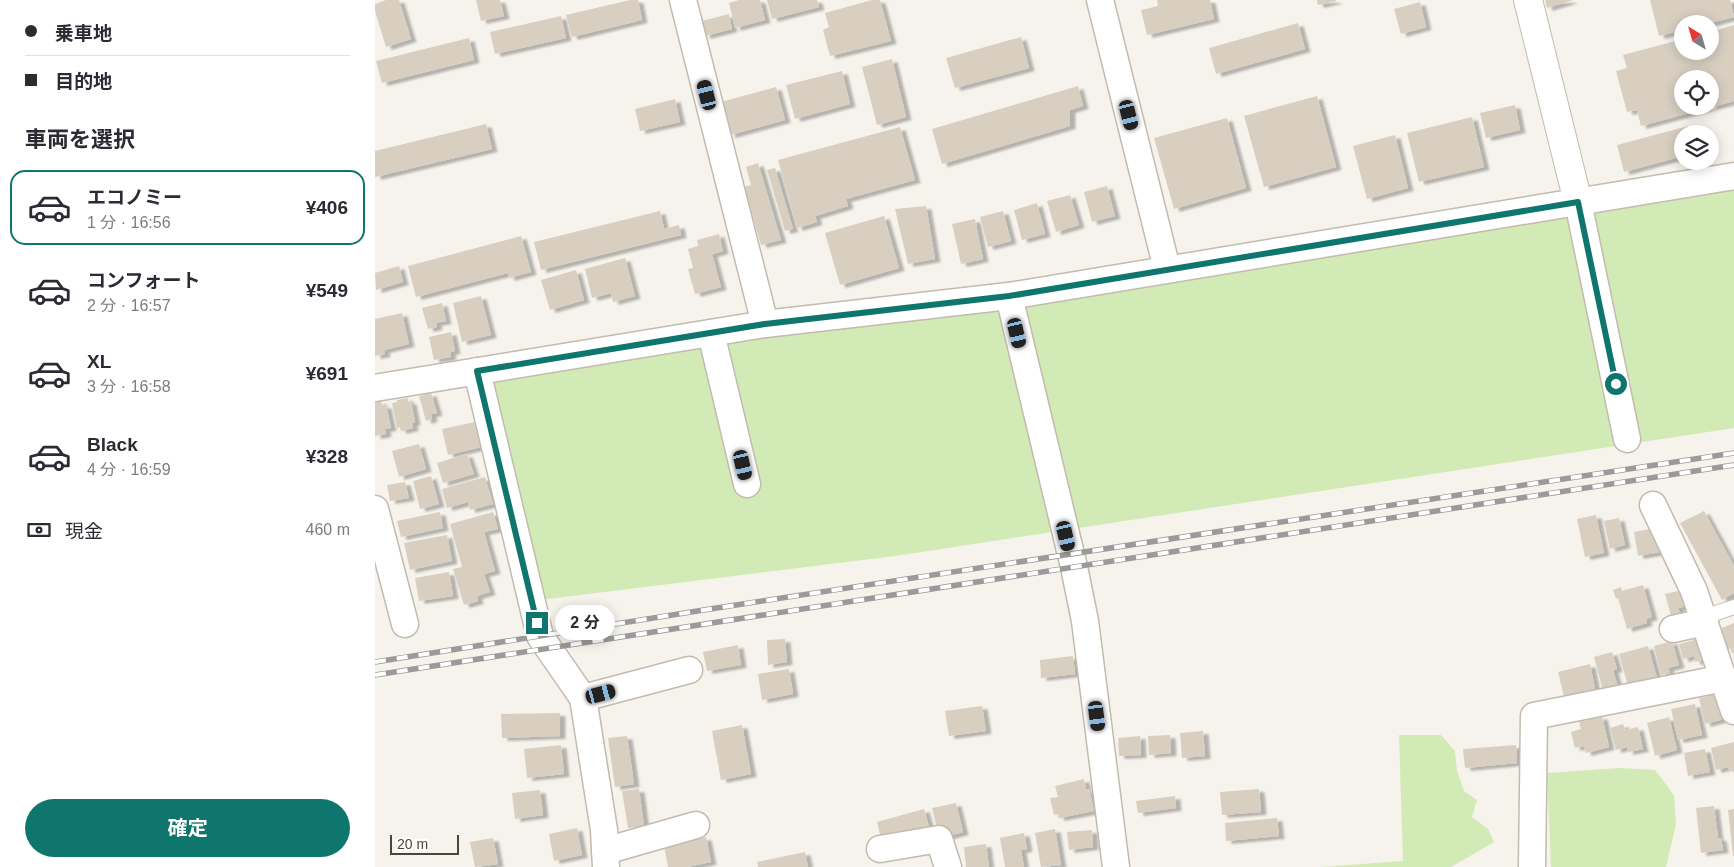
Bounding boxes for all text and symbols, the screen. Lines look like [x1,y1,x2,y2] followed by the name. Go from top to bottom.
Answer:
[1674,15,1719,60] north arrow
[1674,15,1719,170] map controls
[55,23,112,44] text: 乗車地
[1674,70,1719,115] button: locate
[55,71,112,92] text: 目的地
[696,79,717,111] car
[1118,99,1139,131] car
[1674,125,1719,170] button: layers
[25,127,135,152] text: 車両を選択
[27,185,72,230] icon: car
[87,187,182,208] text: エコノミー
[306,197,348,218] text: ¥406
[87,214,171,231] text: 1 分 · 16:56
[27,268,72,313] icon: car
[87,270,200,291] text: コンフォート
[306,280,348,301] text: ¥549
[87,297,171,314] text: 2 分 · 16:57
[1006,317,1027,349] car
[27,351,72,396] icon: car
[87,351,111,372] text: XL
[306,363,348,384] text: ¥691
[1605,373,1627,395] route start
[87,378,171,395] text: 3 分 · 16:58
[27,434,72,479] icon: car
[87,434,138,455] text: Black
[306,446,348,467] text: ¥328
[732,449,753,481] car
[87,461,171,478] text: 4 分 · 16:59
[25,516,53,544] icon: cash
[1055,520,1076,552] car
[65,521,103,542] text: 現金
[306,521,350,538] text: 460 m
[555,606,615,640] callout: 2 分
[526,612,548,634] route end
[570,614,600,631] text: 2 分
[584,683,617,705] car
[1087,700,1106,732] car
[25,799,350,857] button: 確定
[390,832,459,855] scale bar
[397,836,428,852] text: 20 m

